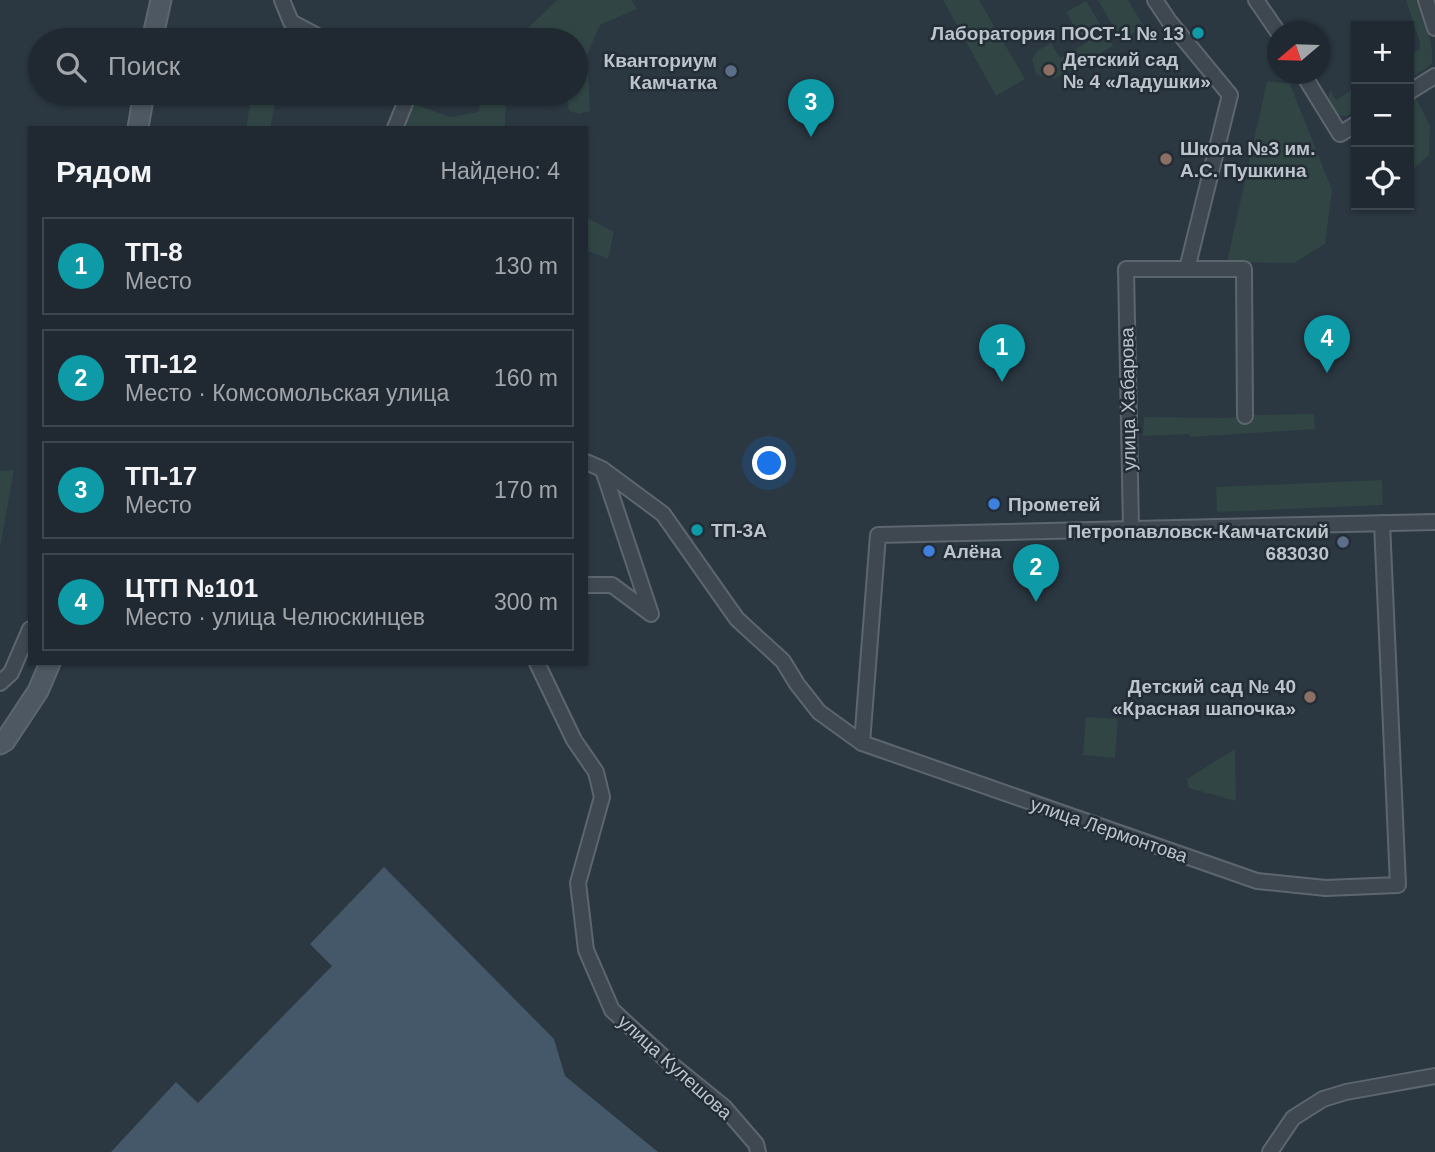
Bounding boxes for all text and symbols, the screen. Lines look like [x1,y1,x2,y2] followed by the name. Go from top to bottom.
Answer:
[1267,21,1330,84] north arrow
[1351,21,1414,210] map controls
[1351,21,1414,84] button: +
[931,23,1184,44] place label: Лаборатория ПОСТ-1 № 13
[1190,25,1206,41] marker: Лаборатория ПОСТ-1 № 13
[28,28,588,105] search box
[52,48,90,86] icon: search
[1063,49,1211,92] place label: Детский сад № 4 «Ладушки»
[604,50,717,93] place label: Кванториум Камчатка
[108,51,180,81] text: Поиск
[1041,62,1057,78] marker: Детский сад № 4 «Ладушки»
[723,63,739,79] marker: Кванториум Камчатка
[788,79,834,137] pin: 3
[1351,84,1414,147] button: −
[1180,138,1315,181] place label: Школа №3 им. А.С. Пушкина
[1351,147,1414,210] button: locate
[1158,151,1174,167] marker: Школа №3 им. А.С. Пушкина
[56,155,152,188] text: Рядом
[440,158,560,184] text: Найдено: 4
[125,237,183,267] text: ТП-8
[75,253,87,279] text: 1
[494,253,558,279] text: 130 m
[125,268,192,294] text: Место
[1304,315,1350,373] pin: 4
[979,324,1025,382] pin: 1
[1116,327,1140,471] street label: улица Хабарова
[125,349,197,379] text: ТП-12
[75,365,87,391] text: 2
[494,365,558,391] text: 160 m
[125,380,449,406] text: Место · Комсомольская улица
[752,446,786,480] your location
[125,461,197,491] text: ТП-17
[75,477,87,503] text: 3
[494,477,558,503] text: 170 m
[125,492,192,518] text: Место
[1008,494,1101,515] place label: Прометей
[986,496,1002,512] marker: Прометей
[711,520,767,541] place label: ТП-3А
[1067,521,1329,564] place label: Петропавловск-Камчатский 683030
[689,522,705,538] marker: ТП-3А
[1335,534,1351,550] marker: Петропавловск-Камчатский 683030
[943,541,1002,562] place label: Алёна
[921,543,937,559] marker: Алёна
[1013,544,1059,602] pin: 2
[125,573,258,603] text: ЦТП №101
[75,589,87,615] text: 4
[494,589,558,615] text: 300 m
[125,604,425,630] text: Место · улица Челюскинцев
[1112,676,1296,719] place label: Детский сад № 40 «Красная шапочка»
[1302,689,1318,705] marker: Детский сад № 40 «Красная шапочка»
[1028,793,1191,867] street label: улица Лермонтова
[614,1010,736,1124] street label: улица Кулешова

